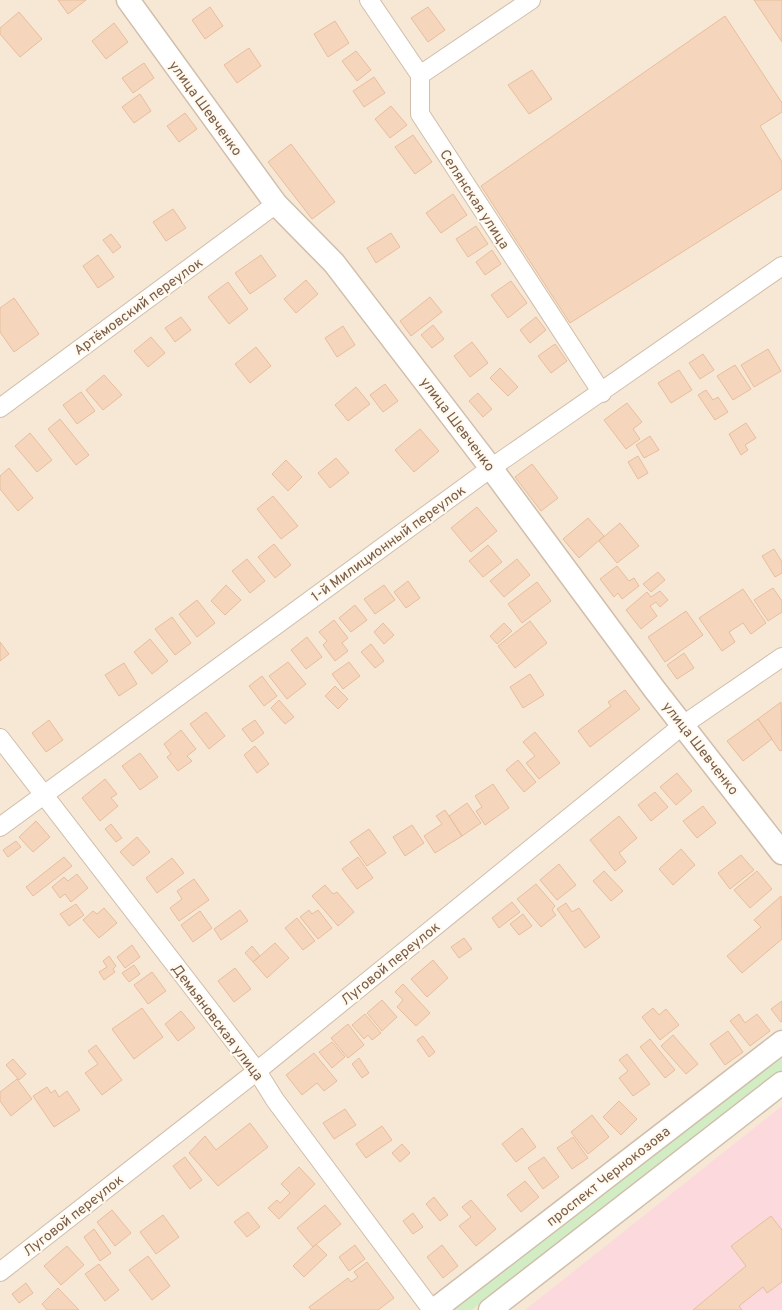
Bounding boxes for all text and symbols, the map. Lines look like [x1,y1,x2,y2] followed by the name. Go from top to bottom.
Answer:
[165,58,245,160] street label: улица Шевченко
[435,147,512,253] street label: Селянская улица
[71,255,207,360] street label: Артёмовский переулок
[416,374,498,476] street label: улица Шевченко
[308,482,469,606] street label: 1-й Милиционный переулок
[658,699,742,799] street label: улица Шевченко
[338,919,444,1009] street label: Луговой переулок
[167,961,266,1085] street label: Демьяновская улица
[544,1124,674,1231] street label: проспект Чернокозова
[20,1172,127,1261] street label: Луговой переулок

